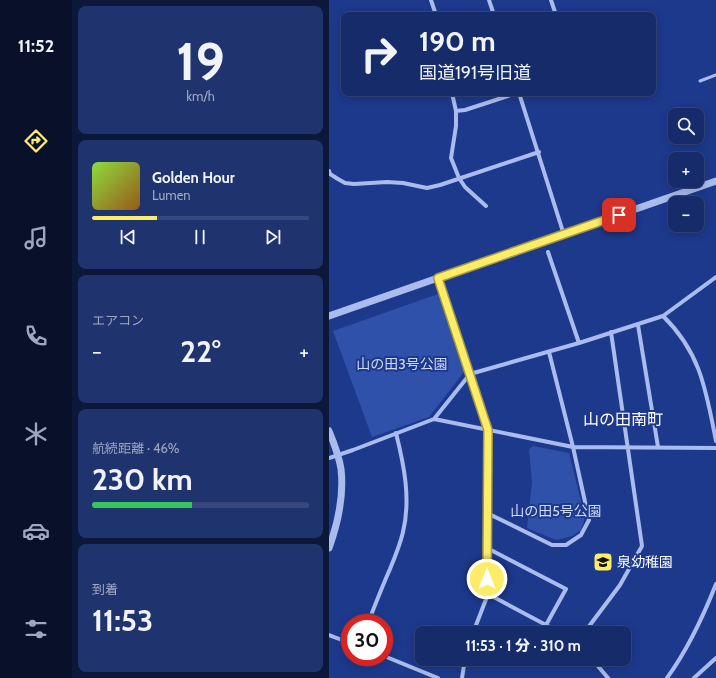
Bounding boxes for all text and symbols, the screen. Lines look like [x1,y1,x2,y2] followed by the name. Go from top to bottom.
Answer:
[419,24,495,58] text: 190 m
[353,28,405,80] icon: right
[176,30,225,93] text: 19
[18,35,54,57] text: 11:52
[419,62,531,84] text: 国道191号旧道
[186,88,215,104] text: km/h
[668,108,704,232] map controls
[668,108,704,144] button: search
[22,127,50,155] icon: directions
[668,152,704,188] button: +
[152,169,235,187] text: Golden Hour
[152,187,191,203] text: Lumen
[668,196,704,232] button: −
[602,198,636,232] pin
[608,204,630,226] icon: arrive
[22,224,50,252] icon: music
[117,226,139,248] icon: previous
[189,226,211,248] icon: pause
[262,226,284,248] icon: next
[92,312,144,328] text: エアコン
[22,322,50,350] icon: phone
[180,333,221,370] text: 22°
[92,338,102,365] text: −
[299,338,309,365] text: +
[356,355,448,373] park label: 山の田3号公園
[583,410,663,429] district label: 山の田南町
[22,420,50,448] icon: climate
[92,440,180,456] text: 航続距離 · 46%
[92,461,193,498] text: 230 km
[510,502,602,520] park label: 山の田5号公園
[22,517,50,545] icon: car
[592,551,614,573] school or university icon: 泉幼稚園
[617,553,673,571] place label: 泉幼稚園
[466,558,508,600] position arrow
[92,581,118,597] text: 到着
[92,602,153,639] text: 11:53
[341,614,393,666] speed limit sign: 30
[22,615,50,643] icon: filters
[465,637,581,655] text: 11:53 · 1 分 · 310 m

